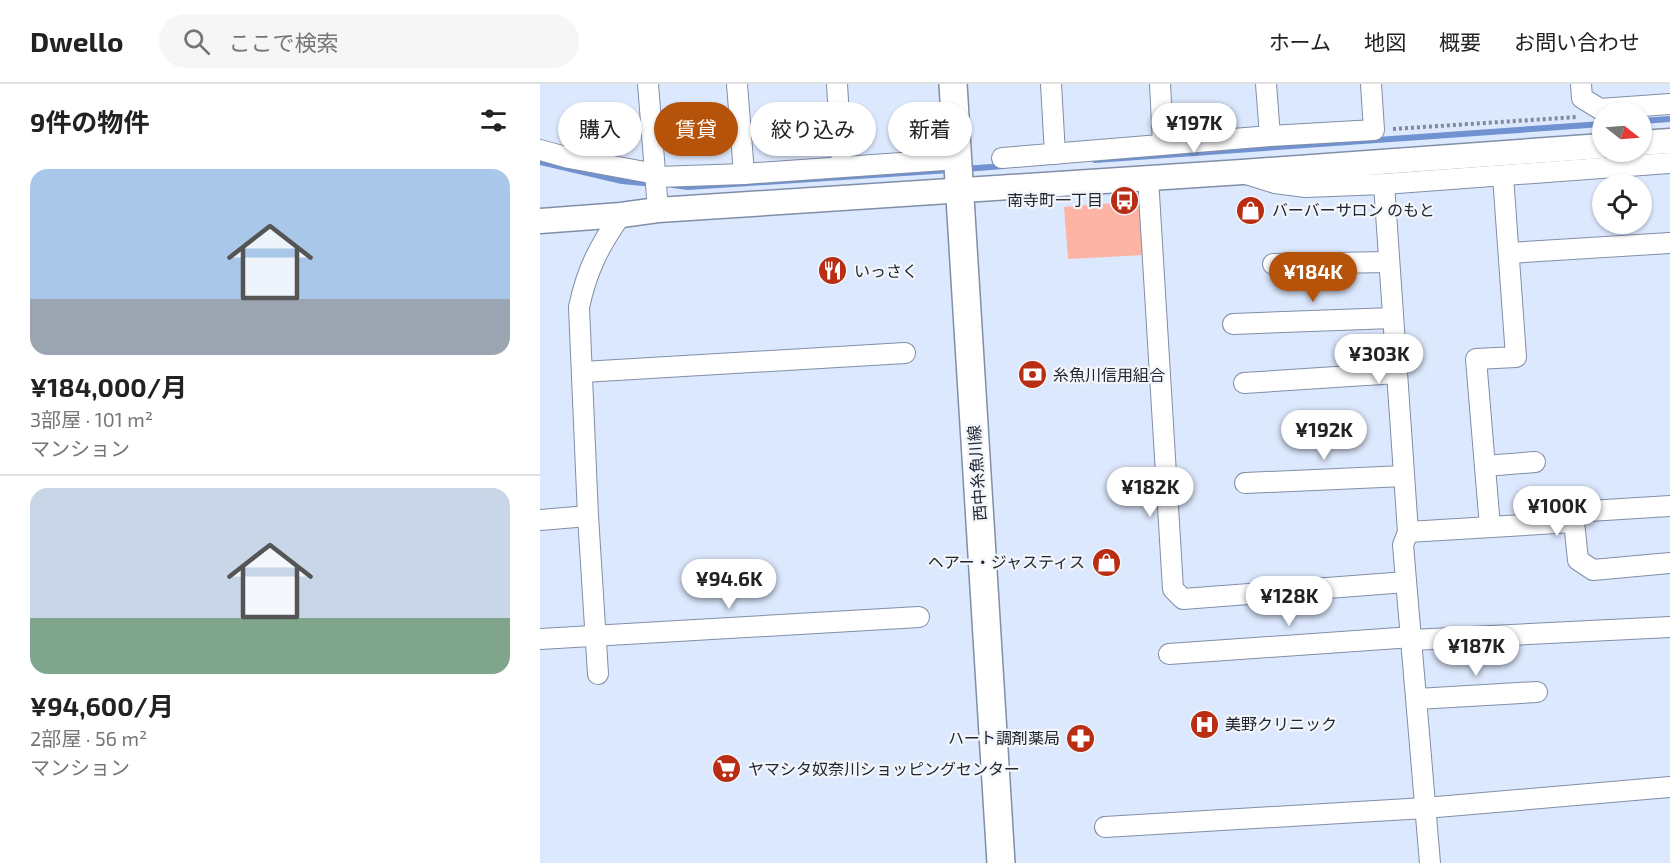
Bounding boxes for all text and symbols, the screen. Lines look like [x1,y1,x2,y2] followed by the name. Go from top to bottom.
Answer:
[159,14,579,68] search box
[30,24,123,58] text: Dwello
[180,25,213,58] icon: search
[228,29,338,55] text: ここで検索
[1269,29,1331,54] text: ホーム
[1364,29,1406,54] text: 地図
[1439,29,1481,54] text: 概要
[1514,29,1640,54] text: お問い合わせ
[558,102,642,156] chip: 購入
[654,102,738,156] chip: 賃貸
[750,102,876,156] chip: 絞り込み
[888,102,972,156] chip: 新着
[1592,102,1652,162] north arrow
[1592,102,1652,234] map controls
[1152,103,1236,154] pin: ¥197K
[477,104,510,137] icon: filters
[30,106,149,137] text: 9件の物件
[1166,110,1222,134] text: ¥197K
[1592,174,1652,234] button: locate
[1108,184,1140,216] bus stop icon: 南寺町一丁目
[1007,190,1103,209] place label: 南寺町一丁目
[1235,194,1267,226] shop icon: バーバーサロン のもと
[1272,200,1435,219] place label: バーバーサロン のもと
[216,208,324,316] icon: home
[1271,252,1355,303] pin: ¥184K
[817,255,849,287] restaurant icon: いっさく
[1283,259,1343,283] text: ¥184K
[854,261,918,280] place label: いっさく
[1337,334,1421,385] pin: ¥303K
[1348,341,1410,365] text: ¥303K
[1016,359,1048,391] bank icon: 糸魚川信用組合
[1053,365,1165,384] place label: 糸魚川信用組合
[30,371,187,402] text: ¥184,000/月
[30,407,153,431] text: 3部屋 · 101 m²
[1282,410,1366,461] pin: ¥192K
[1295,417,1353,441] text: ¥192K
[964,424,989,522] street label: 西中糸魚川線
[30,436,130,460] text: マンション
[1108,467,1192,518] pin: ¥182K
[1121,474,1179,498] text: ¥182K
[1515,486,1599,537] pin: ¥100K
[1527,493,1587,517] text: ¥100K
[216,527,324,635] icon: home
[1090,546,1122,578] shop icon: ヘアー・ジャスティス
[928,552,1085,571] place label: ヘアー・ジャスティス
[680,559,778,610] pin: ¥94.6K
[695,566,763,590] text: ¥94.6K
[1247,576,1331,627] pin: ¥128K
[1260,583,1318,607] text: ¥128K
[1434,626,1518,677] pin: ¥187K
[1447,633,1505,657] text: ¥187K
[30,690,174,721] text: ¥94,600/月
[1188,708,1220,740] hospital icon: 美野クリニック
[1225,714,1337,733] place label: 美野クリニック
[1065,722,1097,754] pharmacy icon: ハート調剤薬局
[30,726,147,750] text: 2部屋 · 56 m²
[948,728,1060,747] place label: ハート調剤薬局
[711,753,743,785] supermarket icon: ヤマシタ奴奈川ショッピングセンター
[30,755,130,779] text: マンション
[748,759,1020,778] place label: ヤマシタ奴奈川ショッピングセンター

